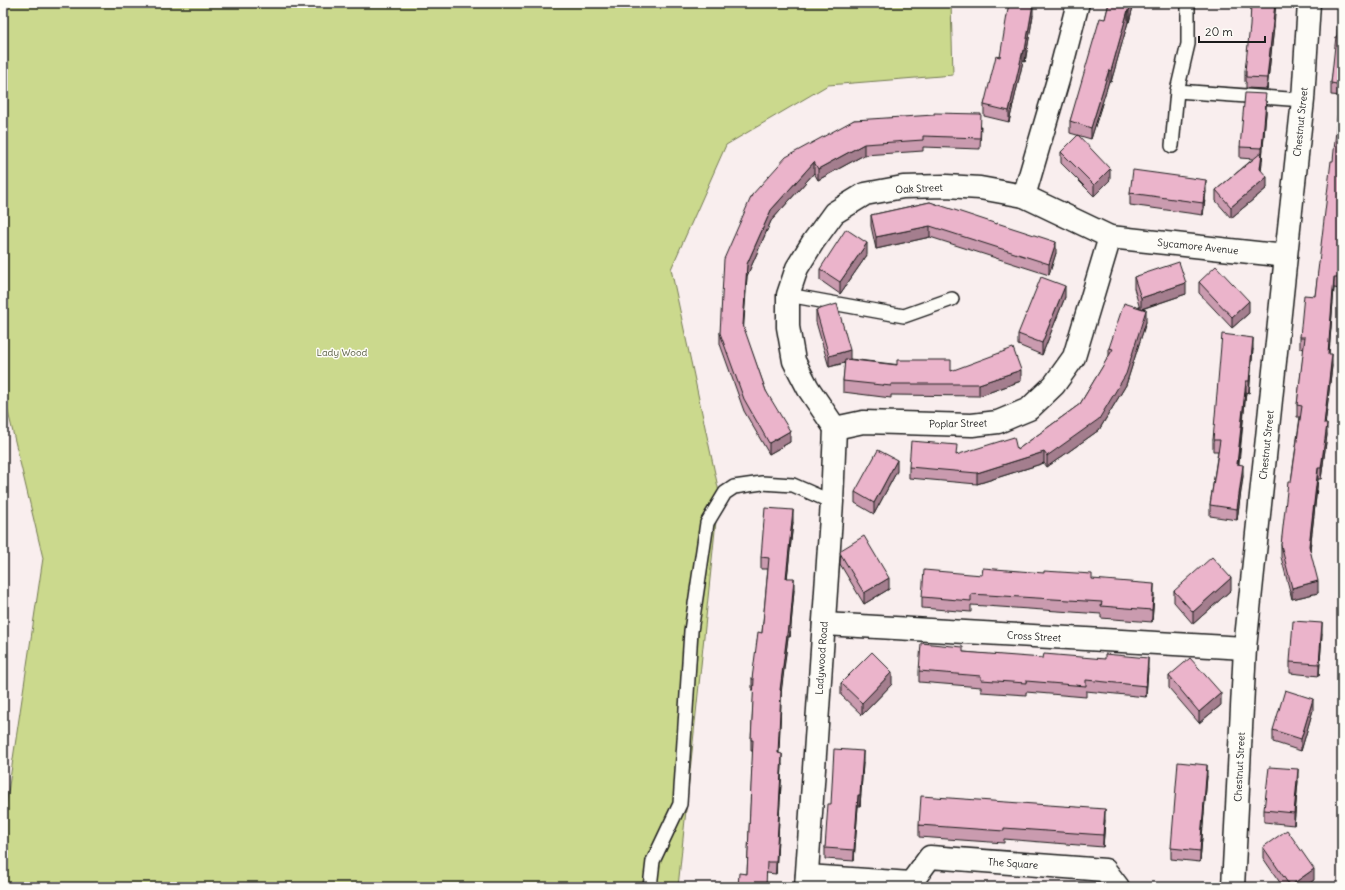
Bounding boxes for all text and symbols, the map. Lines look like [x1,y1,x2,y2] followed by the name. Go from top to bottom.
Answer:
[1199,18,1265,44] scale bar
[1205,24,1233,39] text: 20 m
[1290,86,1311,157] street label: Chestnut Street
[895,181,944,196] street label: Oak Street
[1157,236,1239,257] street label: Sycamore Avenue
[317,346,368,359] park label: Lady Wood
[1256,409,1277,480] street label: Chestnut Street
[929,416,988,431] street label: Poplar Street
[812,621,831,695] street label: Ladywood Road
[1007,629,1062,644] street label: Cross Street
[1231,731,1248,802] street label: Chestnut Street
[987,855,1039,872] street label: The Square

